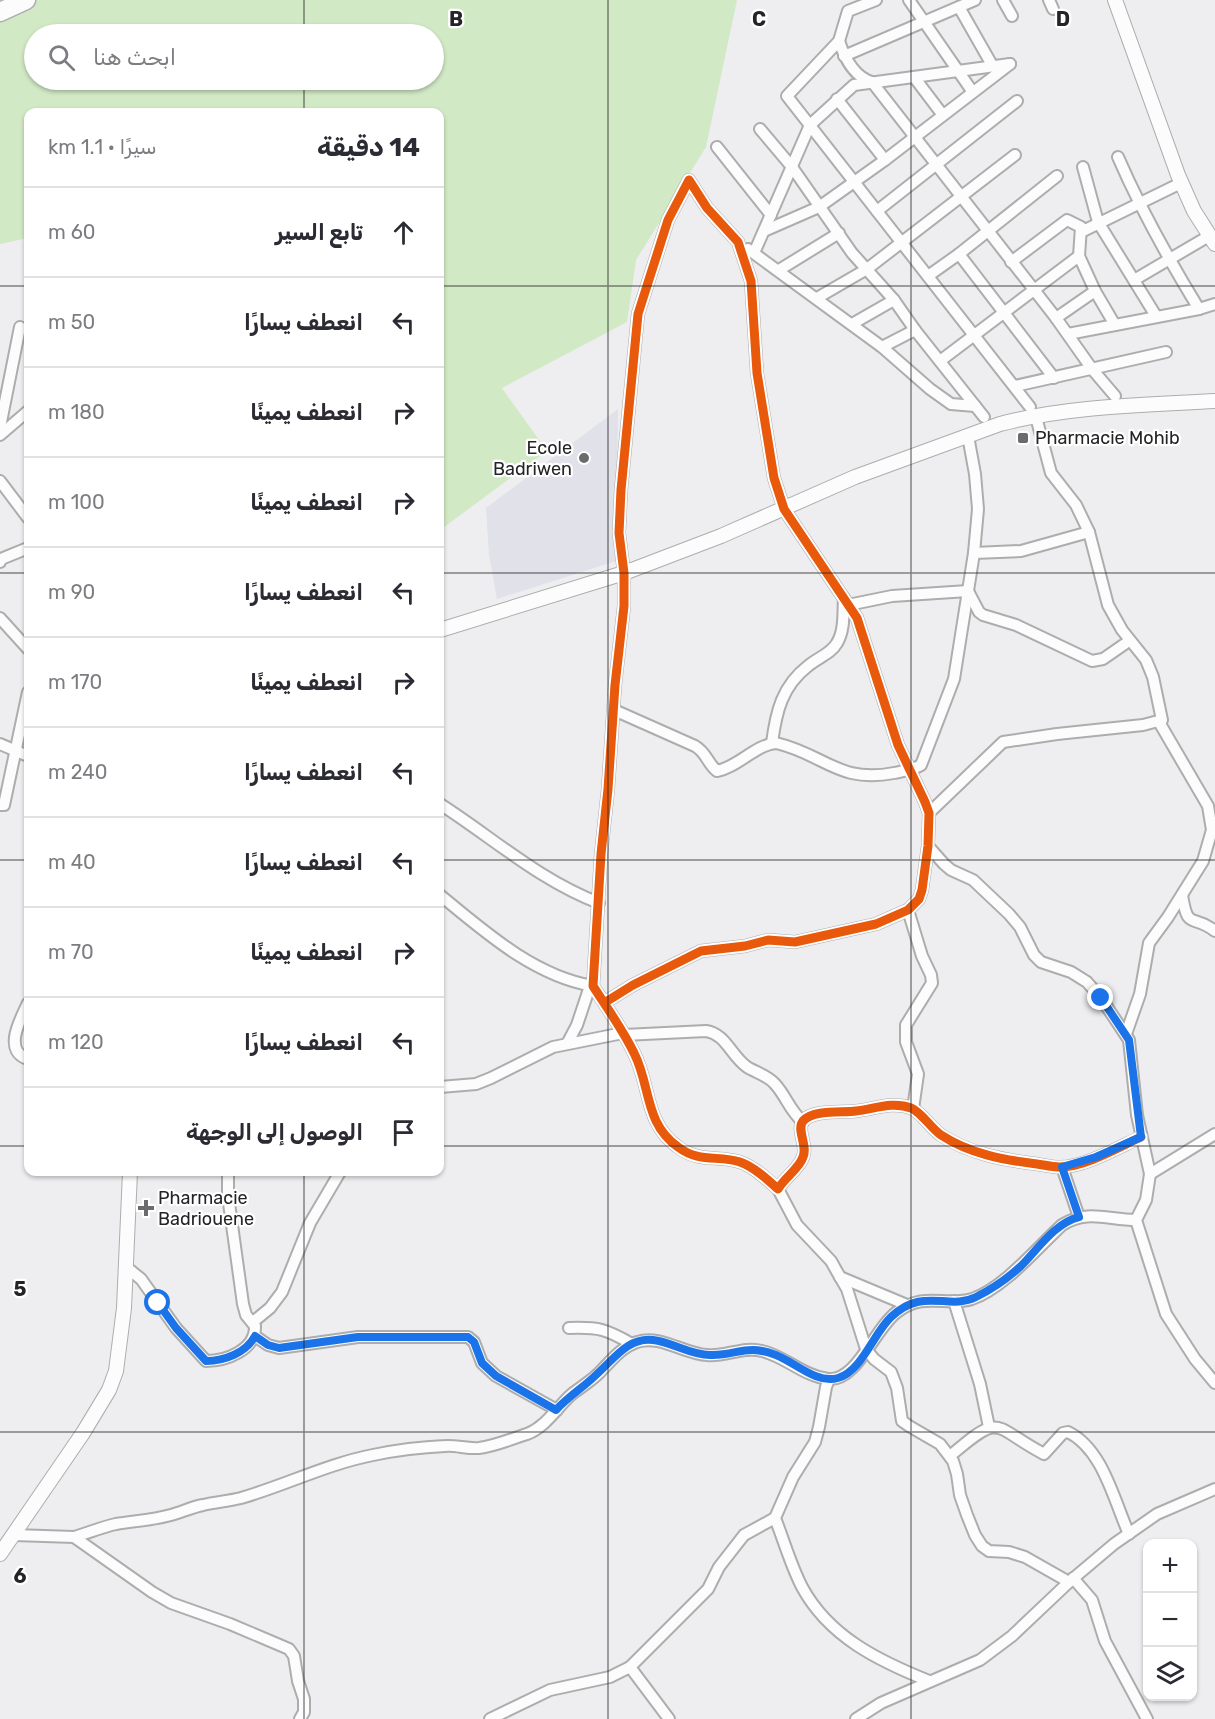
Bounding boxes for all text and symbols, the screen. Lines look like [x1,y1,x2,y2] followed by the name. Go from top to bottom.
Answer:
[449,7,463,31] text: B
[752,7,766,31] text: C
[1056,7,1070,31] text: D
[24,24,444,90] search box
[45,41,78,74] icon: search
[93,44,176,71] text: ابحث هنا
[317,132,420,163] text: 14 دقيقة
[48,135,157,159] text: سيرًا · 1.1 km
[387,216,420,249] icon: ahead
[275,219,363,246] text: تابع السير
[48,220,95,244] text: 60 m
[387,306,420,339] icon: left
[244,309,363,336] text: انعطف يسارًا
[48,310,95,334] text: 50 m
[387,396,420,429] icon: right
[250,399,363,426] text: انعطف يمينًا
[48,400,105,424] text: 180 m
[1035,427,1180,449] place label: Pharmacie Mohib
[1016,431,1030,445] marker: Pharmacie Mohib
[493,437,572,480] place label: Ecole Badriwen
[577,451,591,465] marker: Ecole Badriwen
[387,486,420,519] icon: right
[250,489,363,516] text: انعطف يمينًا
[48,490,105,514] text: 100 m
[387,576,420,609] icon: left
[244,579,363,606] text: انعطف يسارًا
[48,580,95,604] text: 90 m
[387,666,420,699] icon: right
[250,669,363,696] text: انعطف يمينًا
[48,670,102,694] text: 170 m
[387,756,420,789] icon: left
[244,759,363,786] text: انعطف يسارًا
[48,760,107,784] text: 240 m
[387,846,420,879] icon: left
[244,849,363,876] text: انعطف يسارًا
[48,850,96,874] text: 40 m
[387,936,420,969] icon: right
[250,939,363,966] text: انعطف يمينًا
[48,940,94,964] text: 70 m
[1087,984,1113,1010] route end
[387,1026,420,1059] icon: left
[244,1029,363,1056] text: انعطف يسارًا
[48,1030,104,1054] text: 120 m
[387,1116,420,1149] icon: arrive
[186,1119,363,1146] text: الوصول إلى الوجهة
[158,1187,254,1230] place label: Pharmacie Badriouene
[139,1201,153,1215] marker: Pharmacie Badriouene
[14,1277,27,1301] text: 5
[144,1289,170,1315] route start
[1143,1539,1197,1701] map controls
[1143,1539,1197,1593] button: +
[13,1564,27,1588] text: 6
[1143,1593,1197,1647] button: −
[1143,1647,1197,1701] button: layers

